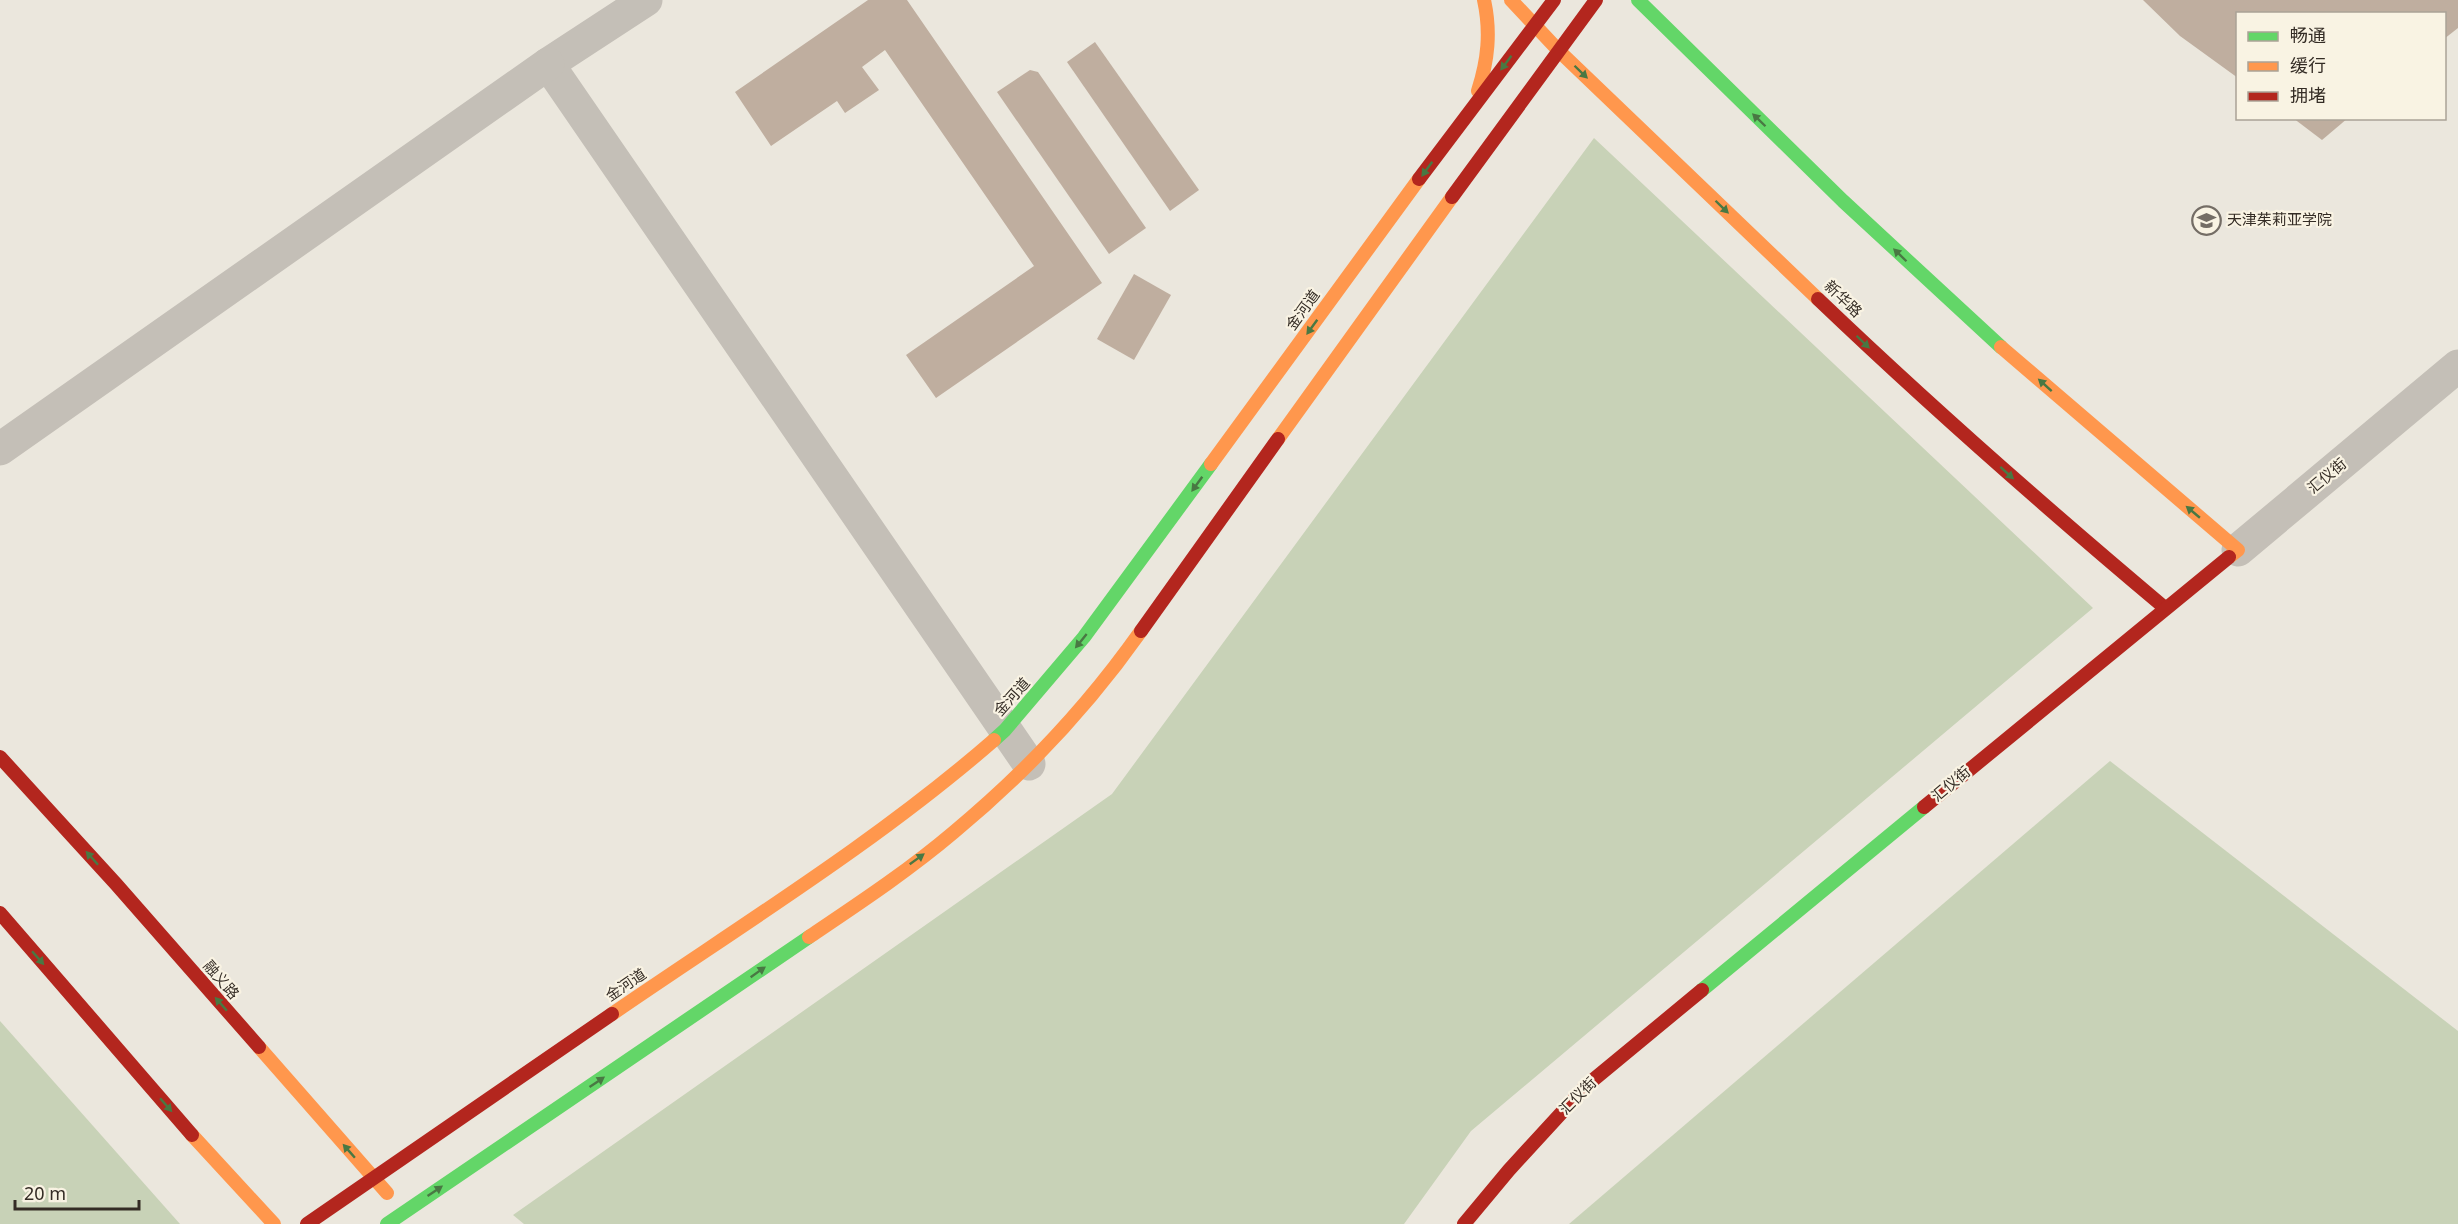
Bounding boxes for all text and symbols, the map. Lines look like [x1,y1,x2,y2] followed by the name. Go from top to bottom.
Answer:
[2236,12,2446,120] legend
[2290,23,2326,47] text: 畅通
[2290,53,2326,77] text: 缓行
[1501,56,1513,71] one-way arrow
[1574,64,1588,78] one-way arrow
[2290,83,2326,107] text: 拥堵
[1753,114,1767,128] one-way arrow
[1421,161,1433,177] one-way arrow
[1715,200,1730,214] one-way arrow
[2190,204,2222,236] school or university icon: 天津茱莉亚学院
[2227,209,2332,229] place label: 天津茱莉亚学院
[1893,248,1908,262] one-way arrow
[1821,275,1867,321] street label: 新华路
[1281,285,1324,333] street label: 金河道
[1306,318,1318,334] one-way arrow
[1856,334,1870,348] one-way arrow
[2038,378,2053,392] one-way arrow
[2303,453,2350,497] street label: 汇仪街
[1999,466,2014,479] one-way arrow
[1191,476,1203,492] one-way arrow
[2185,506,2201,519] one-way arrow
[1074,633,1087,649] one-way arrow
[989,673,1034,720] street label: 金河道
[1927,761,1974,805] street label: 汇仪街
[86,851,99,866] one-way arrow
[910,854,925,866] one-way arrow
[31,950,45,965] one-way arrow
[199,956,244,1003] street label: 融义路
[601,963,650,1005] street label: 金河道
[749,966,765,978] one-way arrow
[214,997,228,1012] one-way arrow
[1554,1072,1600,1118] street label: 汇仪街
[589,1077,605,1088] one-way arrow
[159,1097,172,1112] one-way arrow
[343,1144,356,1159] one-way arrow
[15,1173,140,1211] scale bar
[24,1181,66,1205] text: 20 m
[427,1185,443,1197] one-way arrow

